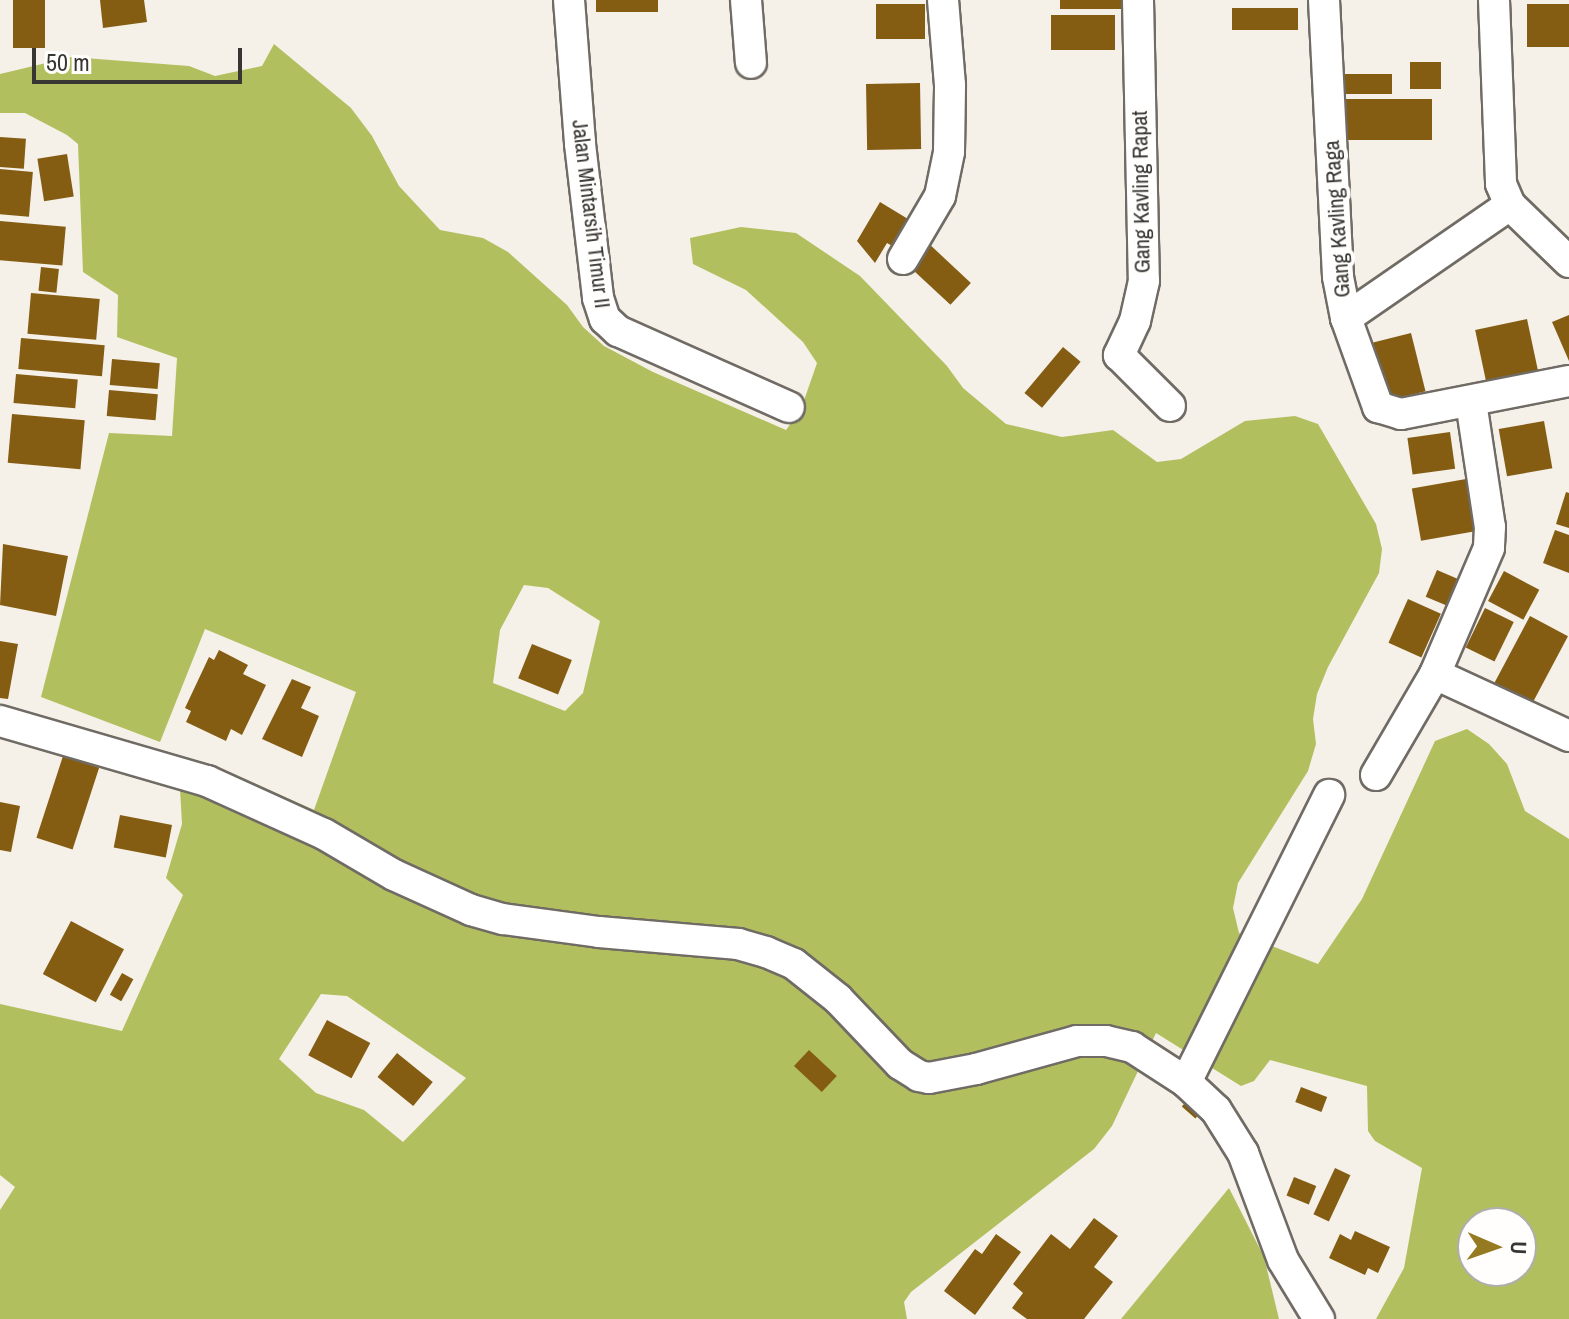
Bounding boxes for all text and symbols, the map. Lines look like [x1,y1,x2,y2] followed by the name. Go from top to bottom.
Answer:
[36,32,246,82] scale bar
[46,46,90,78] text: 50 m
[1126,111,1156,273] street label: Gang Kavling Rapat
[566,118,616,310] street label: Jalan Mintarsih Timur II
[1318,140,1356,298] street label: Gang Kavling Raga
[1457,1207,1537,1287] north arrow
[1504,1241,1534,1255] text: U

